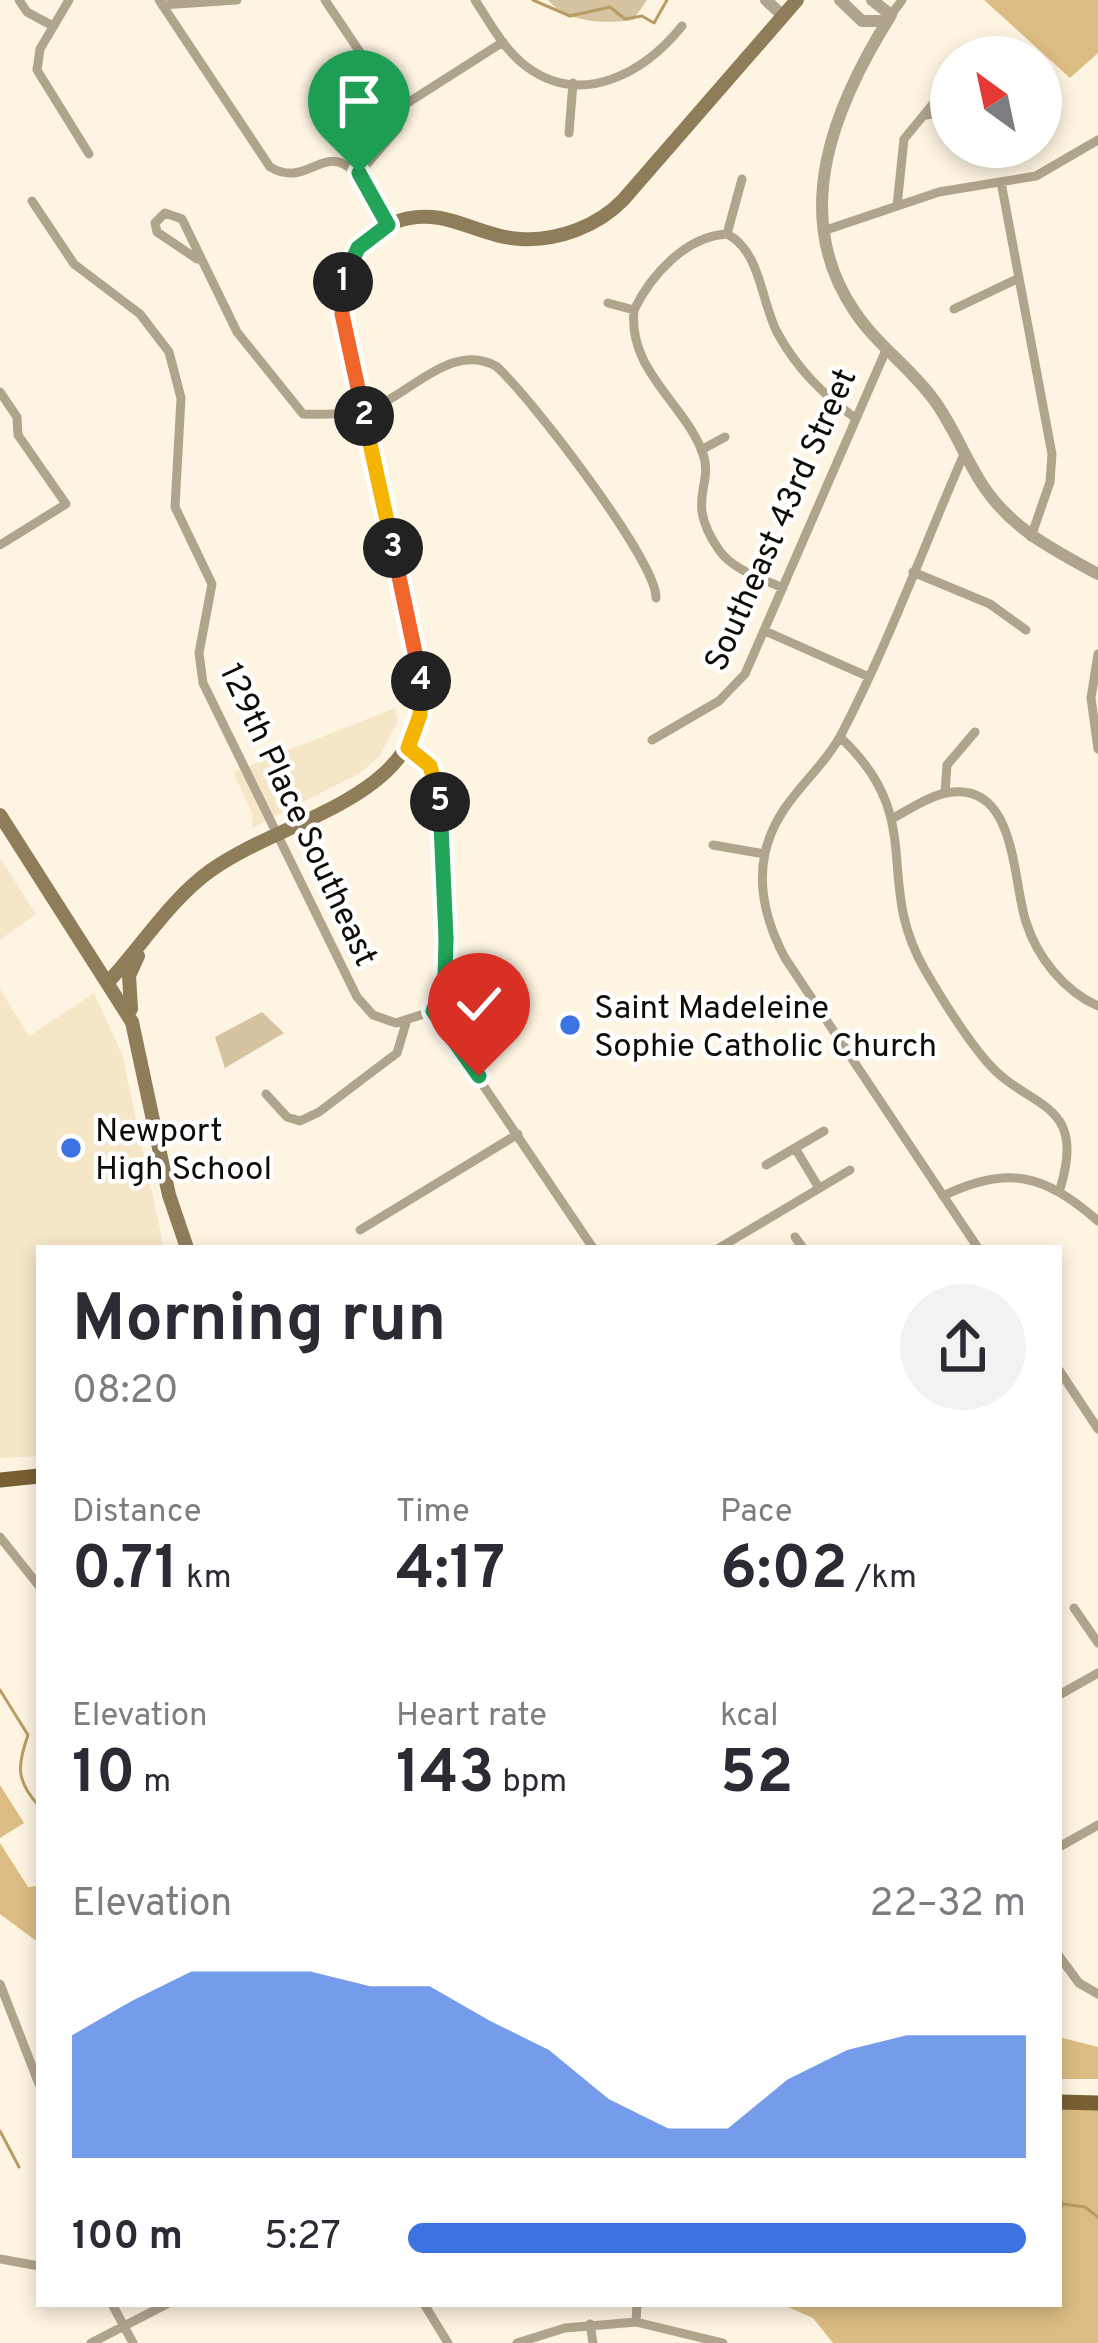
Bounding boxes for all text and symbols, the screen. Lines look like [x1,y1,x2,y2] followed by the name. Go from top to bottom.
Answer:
[930,36,1062,168] north arrow
[930,36,1062,168] map controls
[308,50,410,173] pin
[326,68,392,134] icon: arrive
[313,252,373,312] pin: 1
[336,261,350,303] text: 1
[697,363,868,679] street label: Southeast 43rd Street
[334,386,394,446] pin: 2
[354,395,374,437] text: 2
[363,518,423,578] pin: 3
[383,527,403,569] text: 3
[391,651,451,711] pin: 4
[208,657,385,974] street label: 129th Place Southeast
[410,660,432,702] text: 4
[410,772,470,832] pin: 5
[430,781,450,823] text: 5
[428,953,530,1076] pin
[446,971,512,1037] icon: check
[594,989,937,1069] place label: Saint Madeleine Sophie Catholic Church
[557,1012,583,1038] marker: Saint Madeleine Sophie Catholic Church
[95,1112,272,1192] place label: Newport High School
[58,1135,84,1161] marker: Newport High School
[72,1281,446,1364] text: Morning run
[900,1284,1026,1410] button: share
[72,1368,179,1417] text: 08:20
[72,1492,202,1534] text: Distance
[396,1492,470,1534] text: Time
[720,1492,793,1534] text: Pace
[72,1534,178,1610] text: 0.71
[396,1534,505,1610] text: 4:17
[720,1534,848,1610] text: 6:02
[178,1558,232,1600] text: km
[848,1558,917,1600] text: /km
[72,1696,208,1738] text: Elevation
[396,1696,547,1738] text: Heart rate
[720,1696,779,1738] text: kcal
[72,1738,135,1814] text: 10
[396,1738,495,1814] text: 143
[720,1738,793,1814] text: 52
[135,1762,171,1804] text: m
[495,1762,567,1804] text: bpm
[72,1881,232,1930] text: Elevation
[870,1881,1026,1930] text: 22–32 m
[72,2214,183,2263] text: 100 m
[264,2214,341,2263] text: 5:27

